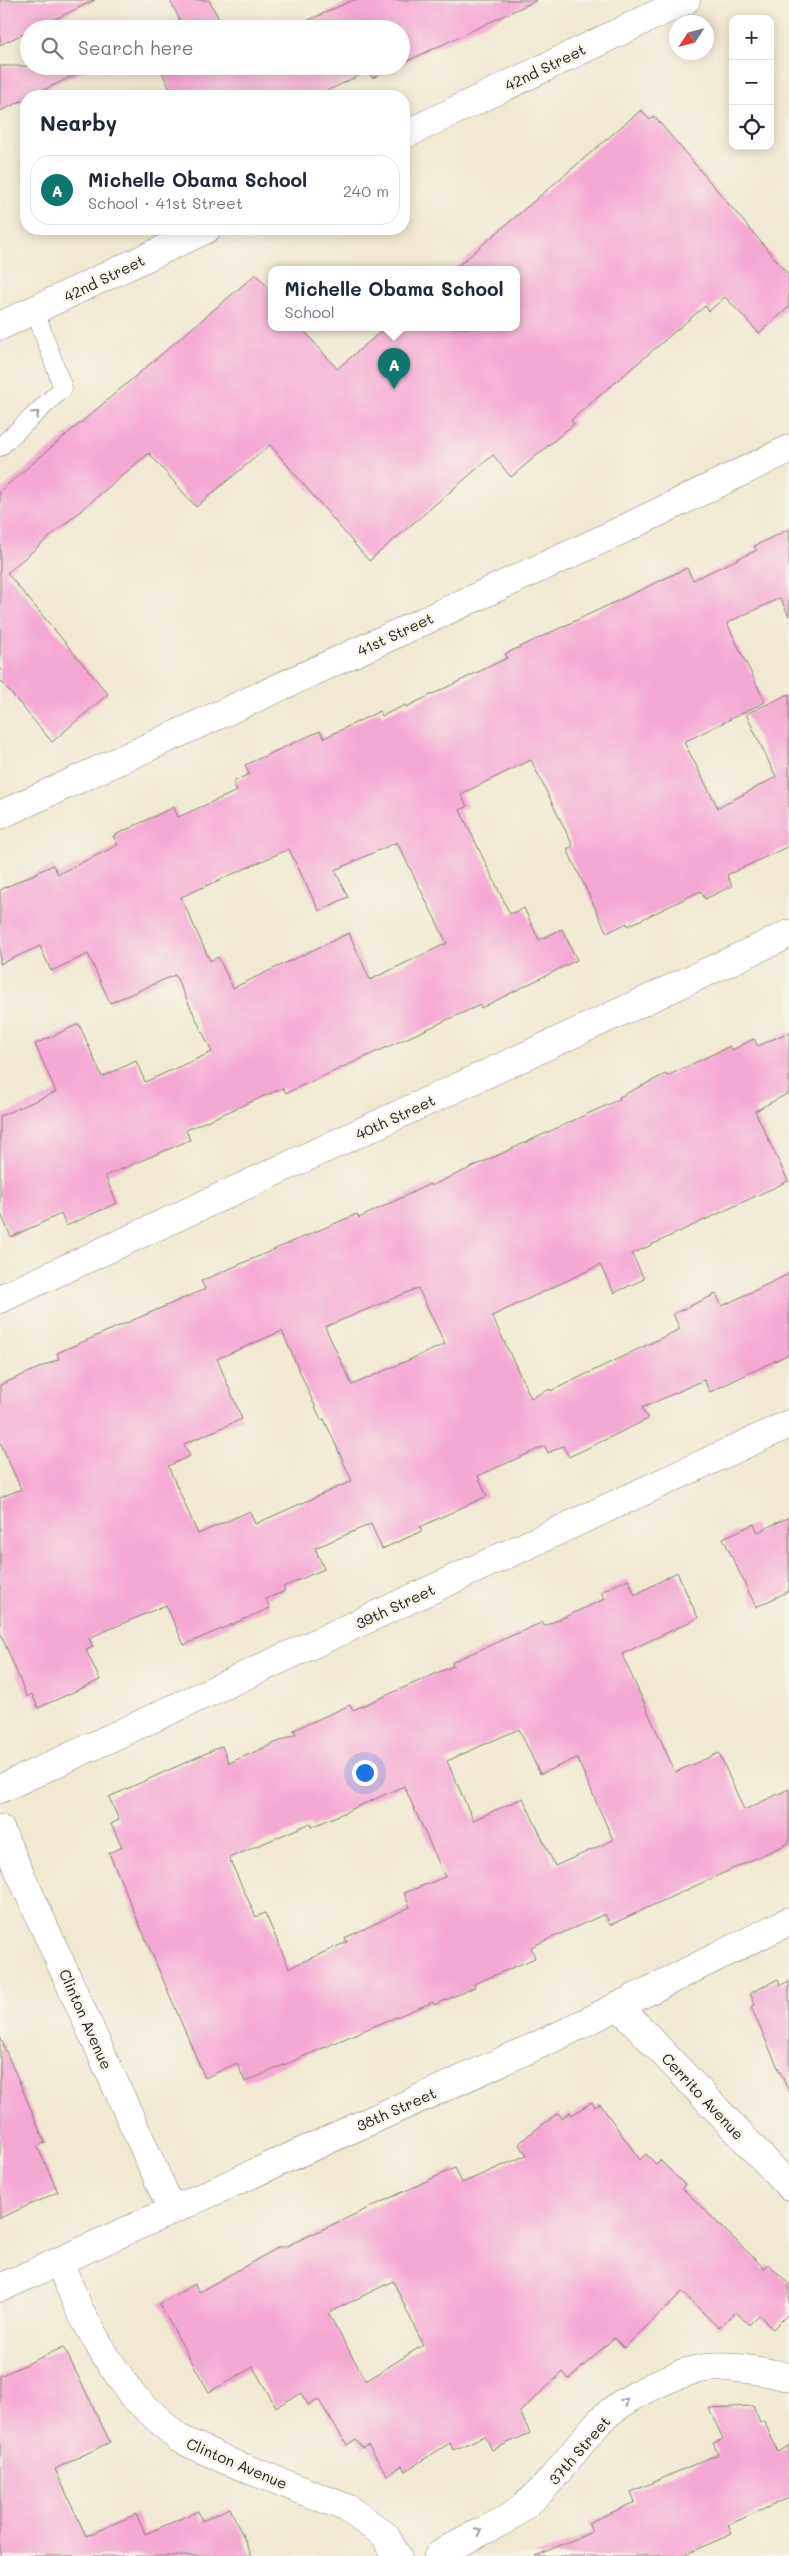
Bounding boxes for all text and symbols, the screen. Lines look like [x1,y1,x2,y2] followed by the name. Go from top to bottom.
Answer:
[669,15,714,60] north arrow
[729,15,774,150] map controls
[729,15,774,60] button: +
[20,20,410,75] search box
[38,34,66,62] icon: search
[78,35,194,60] text: Search here
[501,39,589,95] street label: 42nd Street
[729,60,774,105] button: −
[729,105,774,150] button: locate
[40,109,117,136] text: Nearby
[88,167,307,192] text: Michelle Obama School
[51,180,63,201] text: A
[343,180,389,201] text: 240 m
[88,192,243,213] text: School · 41st Street
[60,250,148,306] street label: 42nd Street
[268,266,520,331] popup
[284,276,504,301] text: Michelle Obama School
[284,301,335,322] text: School
[378,348,410,389] pin: A
[30,411,39,420] one-way arrow
[354,608,436,660] street label: 41st Street
[352,1090,438,1144] street label: 40th Street
[352,1579,438,1633] street label: 39th Street
[352,1760,378,1786] your location
[55,1966,117,2072] street label: Clinton Avenue
[658,2048,748,2144] street label: Cerrito Avenue
[353,2082,439,2136] street label: 38th Street
[619,2399,629,2408] one-way arrow
[544,2411,614,2489] street label: 37th Street
[183,2433,291,2493] street label: Clinton Avenue
[474,2527,483,2537] one-way arrow

